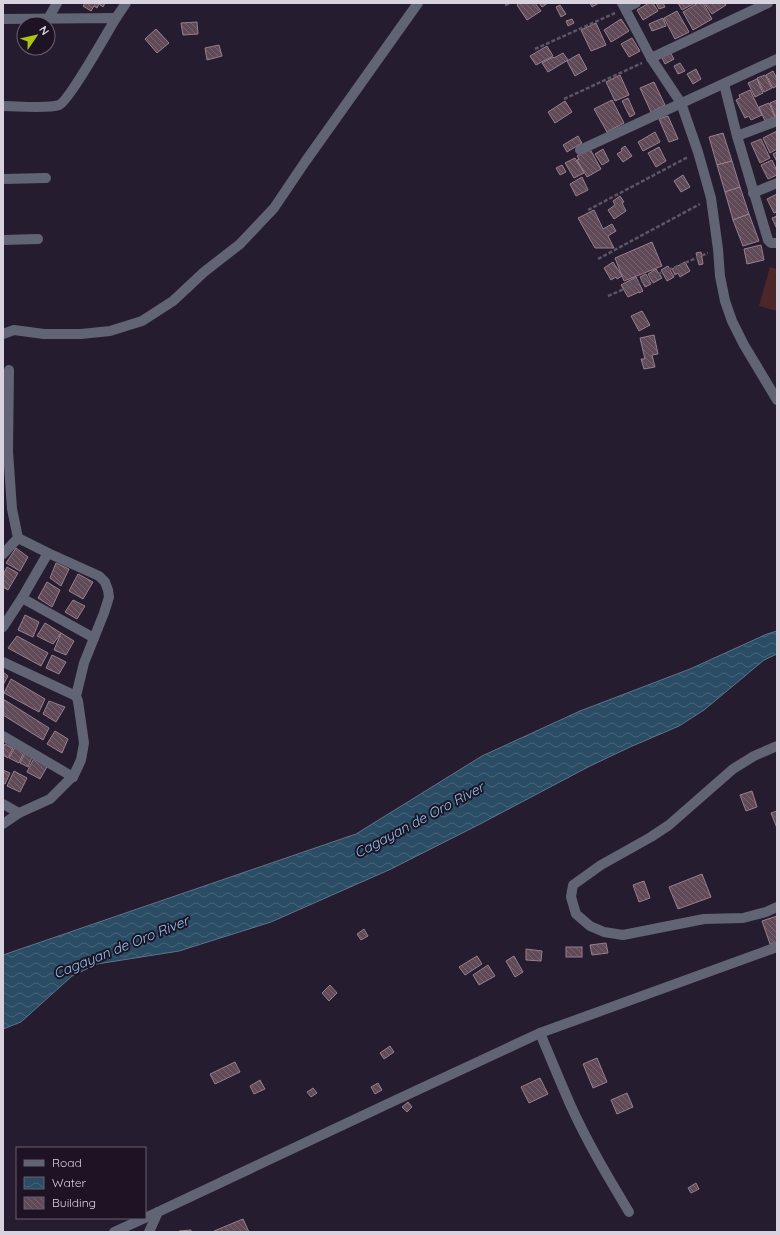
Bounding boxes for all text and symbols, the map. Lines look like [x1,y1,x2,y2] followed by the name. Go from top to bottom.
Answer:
[16,16,56,56] north arrow
[36,23,52,38] text: N
[351,777,488,862] water label: Cagayan de Oro River
[51,911,193,982] water label: Cagayan de Oro River
[16,1147,146,1219] legend
[52,1155,82,1170] text: Road
[52,1175,87,1190] text: Water
[52,1195,96,1210] text: Building

